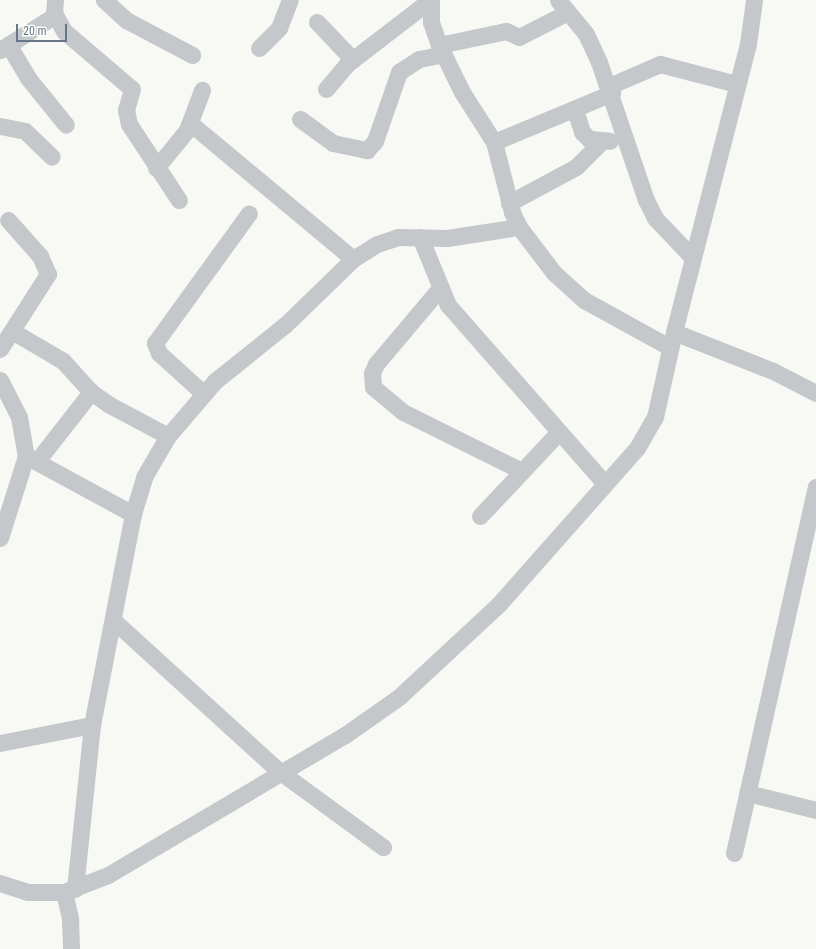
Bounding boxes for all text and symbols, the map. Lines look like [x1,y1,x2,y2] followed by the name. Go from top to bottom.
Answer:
[18,16,69,42] scale bar
[23,24,47,38] text: 20 m

